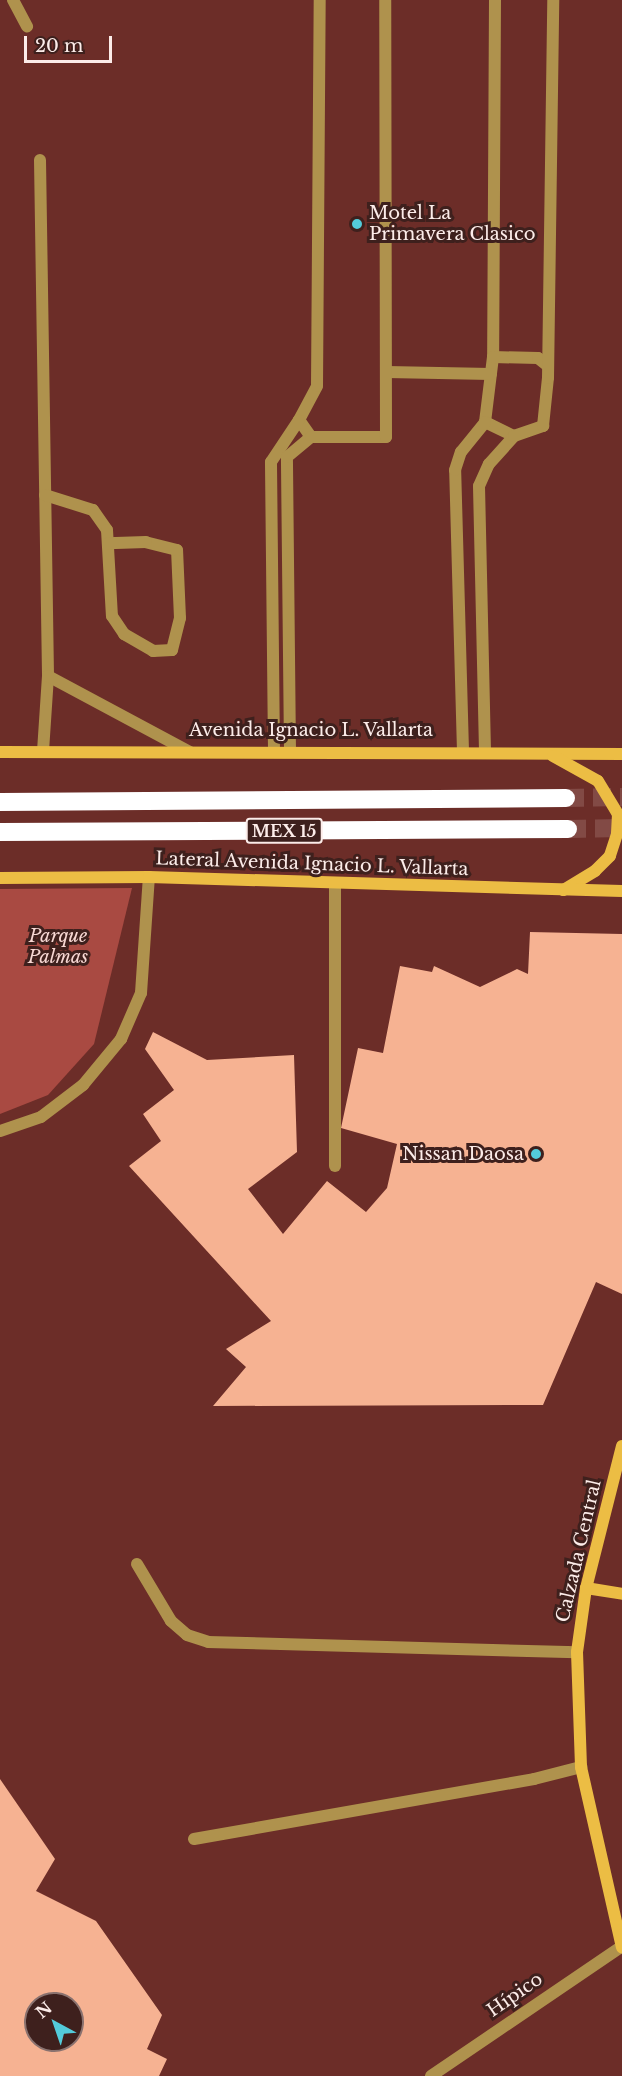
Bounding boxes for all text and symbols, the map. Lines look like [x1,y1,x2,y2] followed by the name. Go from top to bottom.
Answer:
[27,24,116,62] scale bar
[35,35,83,57] text: 20 m
[369,203,536,246] place label: Motel La Primavera Clasico
[350,217,364,231] marker: Motel La Primavera Clasico
[189,719,433,741] street label: Avenida Ignacio L. Vallarta
[245,818,323,844] road number: MEX 15
[154,848,470,880] street label: Lateral Avenida Ignacio L. Vallarta
[28,926,88,968] park label: Parque Palmas
[402,1143,524,1165] place label: Nissan Daosa
[529,1147,543,1161] marker: Nissan Daosa
[552,1477,606,1625] street label: Calzada Central
[483,1968,547,2022] street label: Hípico
[24,1992,84,2052] north arrow
[32,1997,56,2022] text: N

